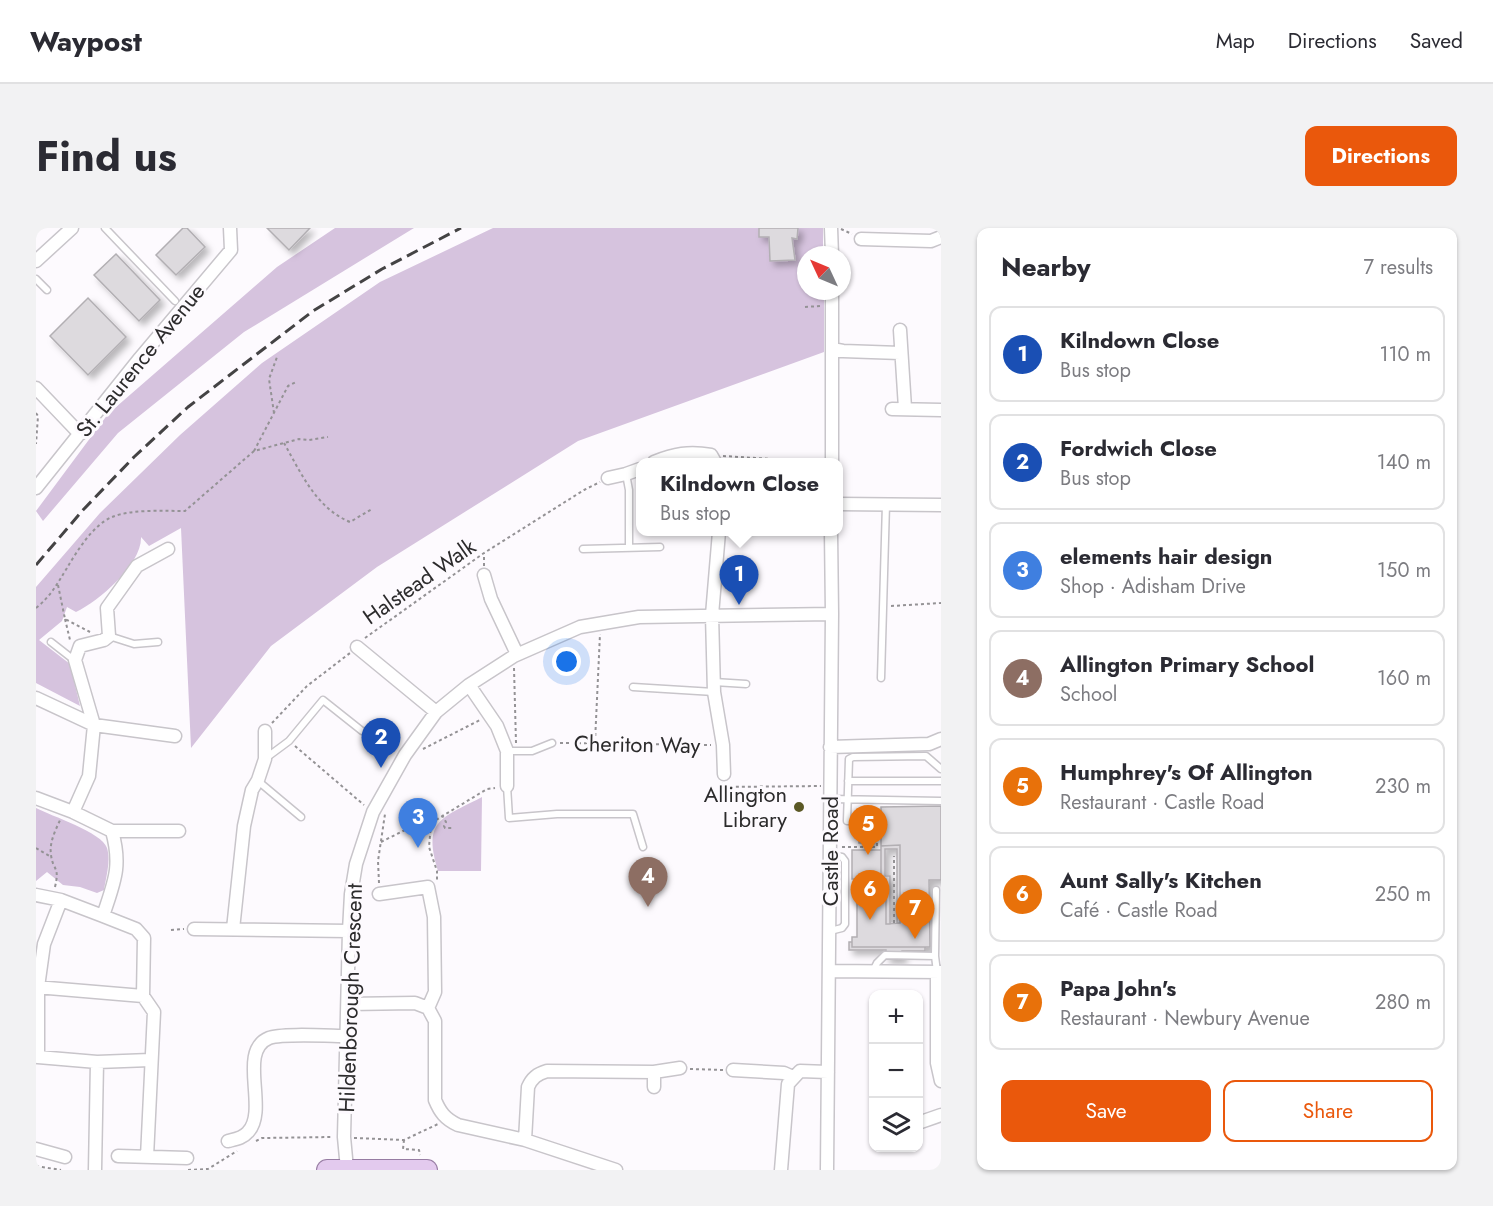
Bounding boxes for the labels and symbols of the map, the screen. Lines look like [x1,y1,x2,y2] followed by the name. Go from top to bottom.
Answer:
[797,246,851,300] north arrow
[68,276,212,444] street label: St. Laurence Avenue
[356,530,482,632] street label: Halstead Walk
[720,556,758,605] pin: 1
[552,647,581,676] your location
[362,718,400,768] pin: 2
[574,727,701,761] street label: Cheriton Way
[704,778,787,835] place label: Allington Library
[814,796,846,906] street label: Castle Road
[398,798,437,848] pin: 3
[792,800,806,814] marker: Allington Library
[848,806,888,855] pin: 5
[628,858,668,907] pin: 4
[850,870,890,920] pin: 6
[330,882,370,1113] street label: Hildenborough Crescent
[896,890,934,939] pin: 7

